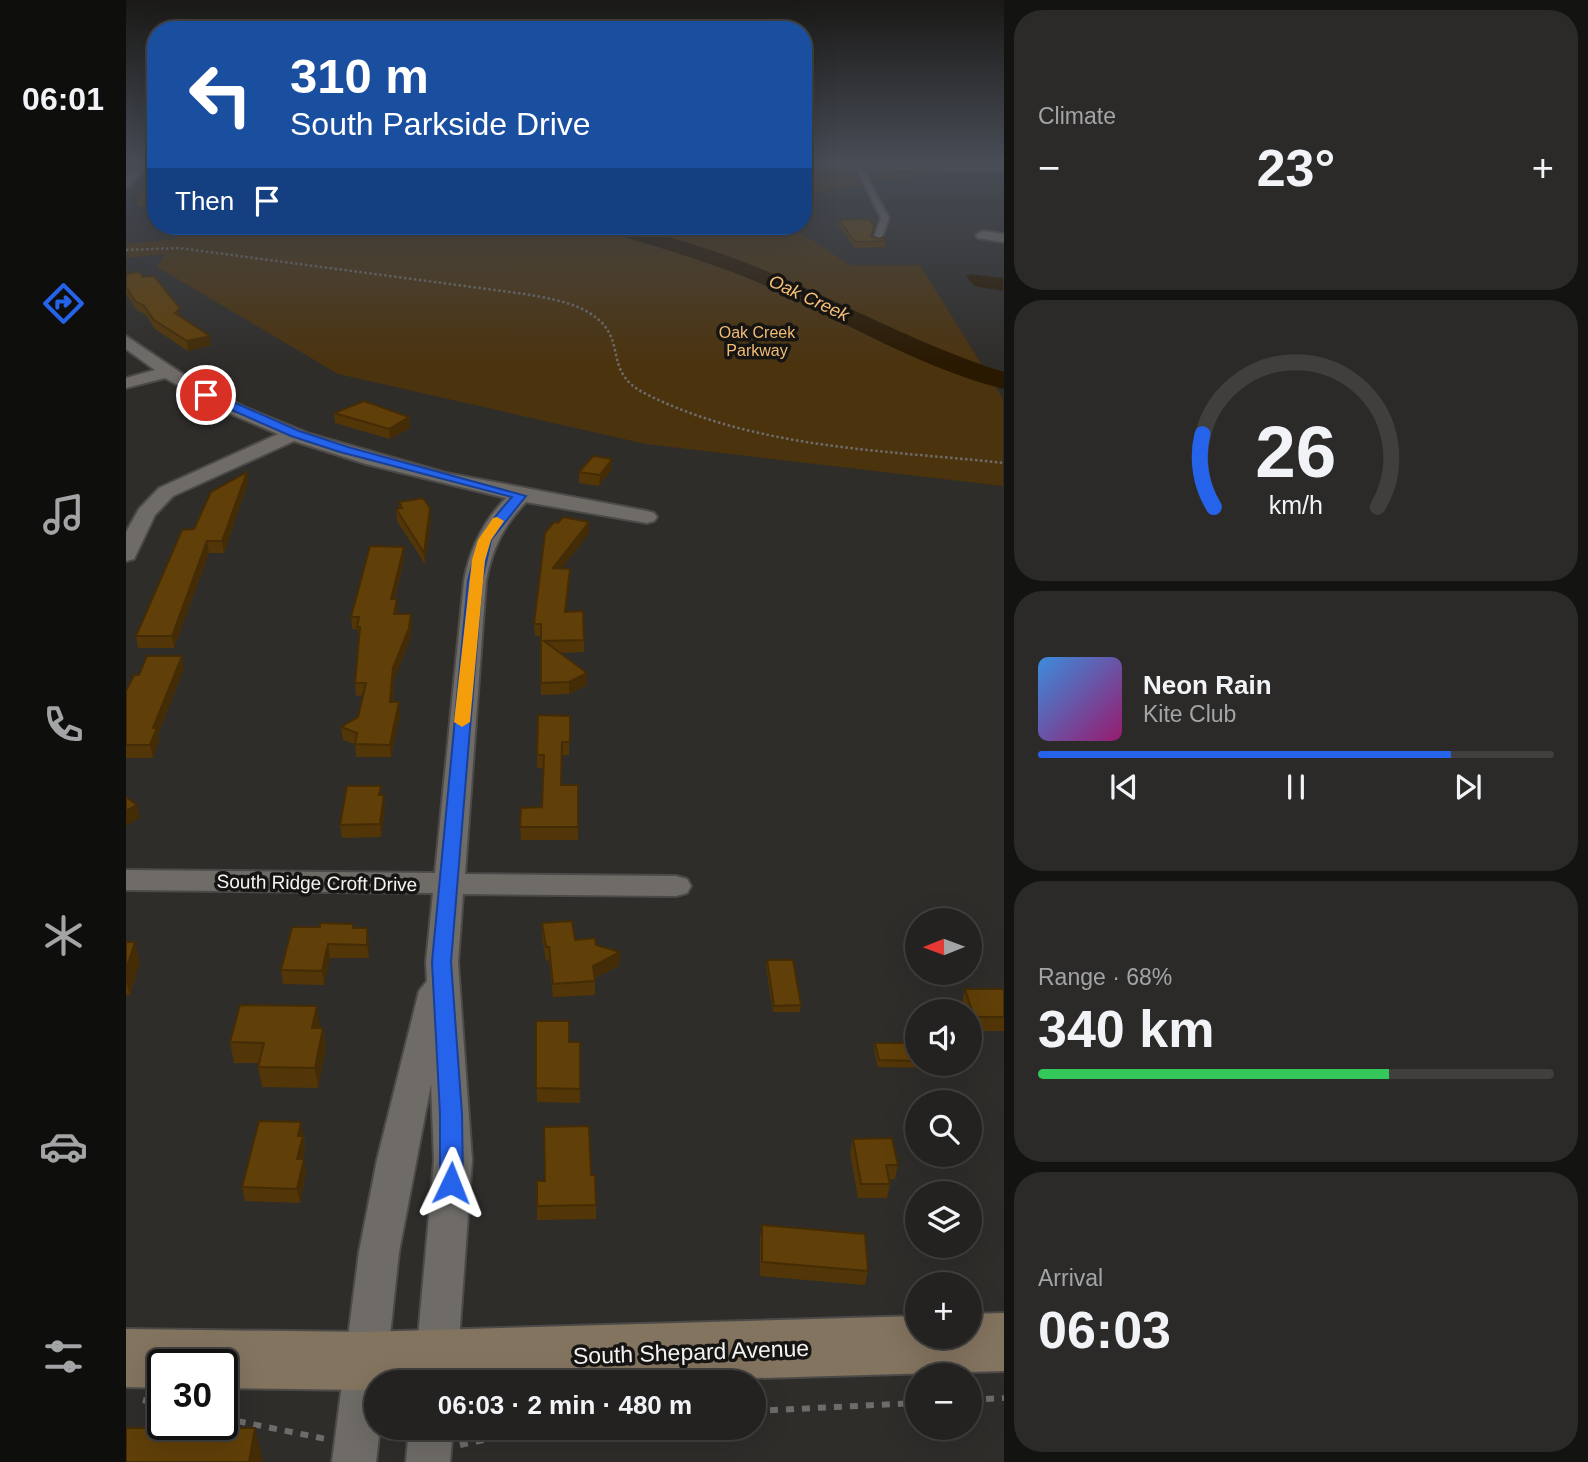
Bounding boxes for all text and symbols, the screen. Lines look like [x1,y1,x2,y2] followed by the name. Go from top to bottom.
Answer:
[175,49,266,140] icon: left
[290,49,429,103] text: 310 m
[22,81,104,117] text: 06:01
[1038,103,1116,129] text: Climate
[290,106,591,142] text: South Parkside Drive
[1257,139,1335,197] text: 23°
[1038,147,1060,189] text: −
[1532,147,1554,189] text: +
[248,182,286,220] icon: arrive
[175,186,234,216] text: Then
[766,271,853,326] water label: Oak Creek
[39,279,88,328] icon: directions
[719,324,796,359] park label: Oak Creek Parkway
[176,365,236,425] pin
[187,376,225,414] icon: arrive
[1256,411,1336,492] text: 26
[39,490,88,539] icon: music
[1269,490,1323,518] text: km/h
[1143,670,1272,700] text: Neon Rain
[39,700,88,749] icon: phone
[1143,701,1236,727] text: Kite Club
[1105,768,1143,806] icon: previous
[1277,768,1315,806] icon: pause
[1449,768,1487,806] icon: next
[217,871,417,895] street label: South Ridge Croft Drive
[905,908,982,985] north arrow
[905,908,982,1440] map controls
[39,911,88,960] icon: climate
[1038,964,1172,990] text: Range · 68%
[905,999,982,1076] button: sound
[1038,1000,1214,1058] text: 340 km
[905,1090,982,1167] button: search
[39,1122,88,1171] icon: car
[414,1146,488,1220] position arrow
[905,1181,982,1258] button: layers
[1038,1265,1103,1291] text: Arrival
[905,1272,982,1349] button: +
[1038,1301,1171,1359] text: 06:03
[39,1332,88,1381] icon: filters
[573,1335,809,1369] street label: South Shepard Avenue
[147,1349,238,1440] speed limit sign: 30
[905,1363,982,1440] button: −
[438,1390,692,1420] text: 06:03 · 2 min · 480 m

